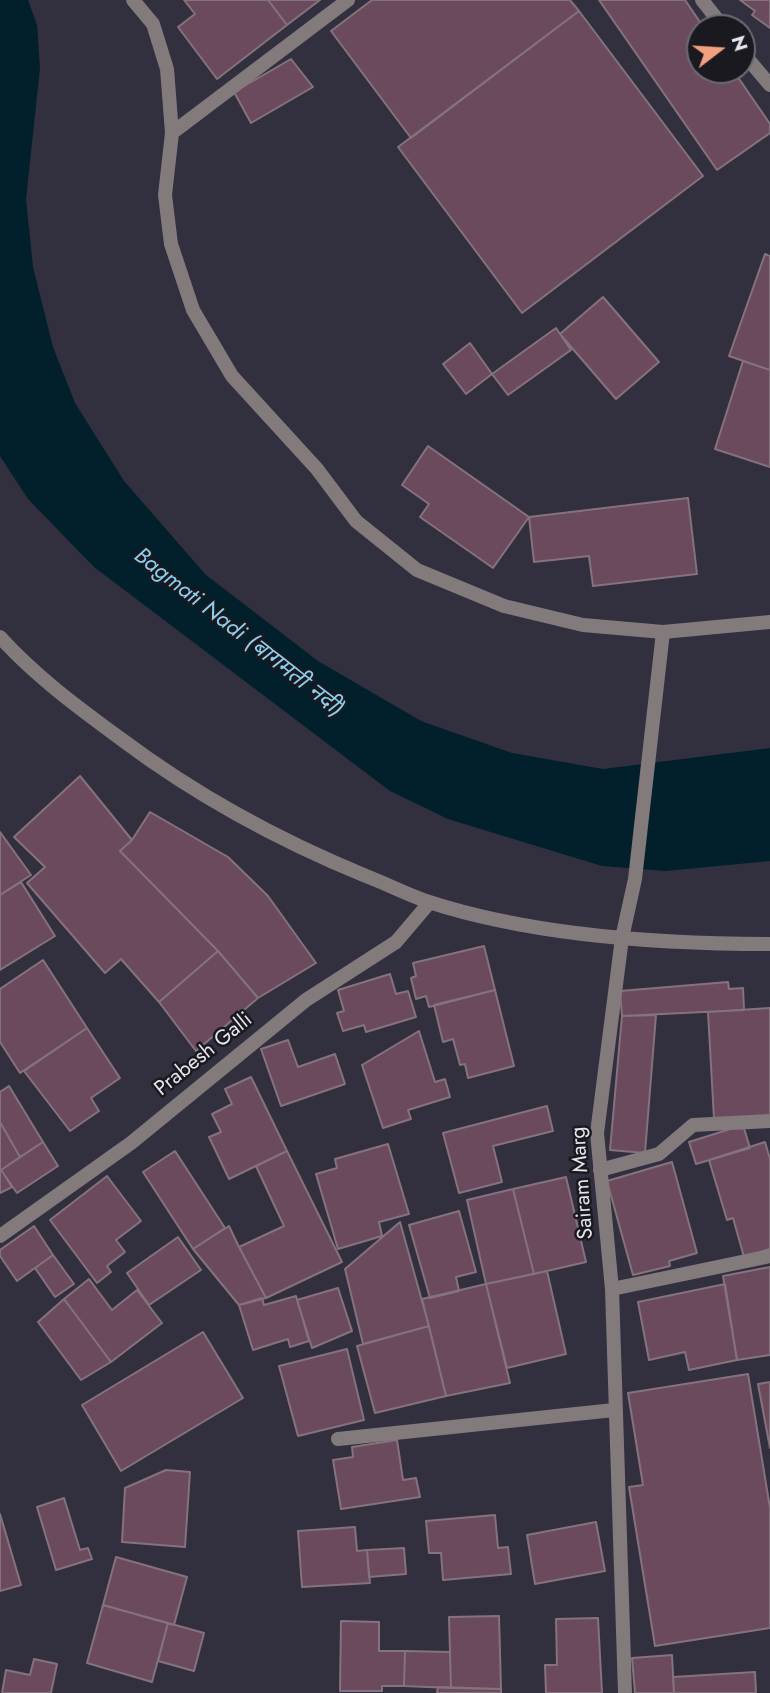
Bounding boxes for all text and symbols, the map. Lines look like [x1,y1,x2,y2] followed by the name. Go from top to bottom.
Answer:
[686,14,756,84] north arrow
[725,32,755,54] text: N
[128,543,348,723] water label: Bagmati Nadi (बागमती नदी)
[150,1008,258,1102] street label: Prabesh Galli
[566,1126,600,1240] street label: Sairam Marg

